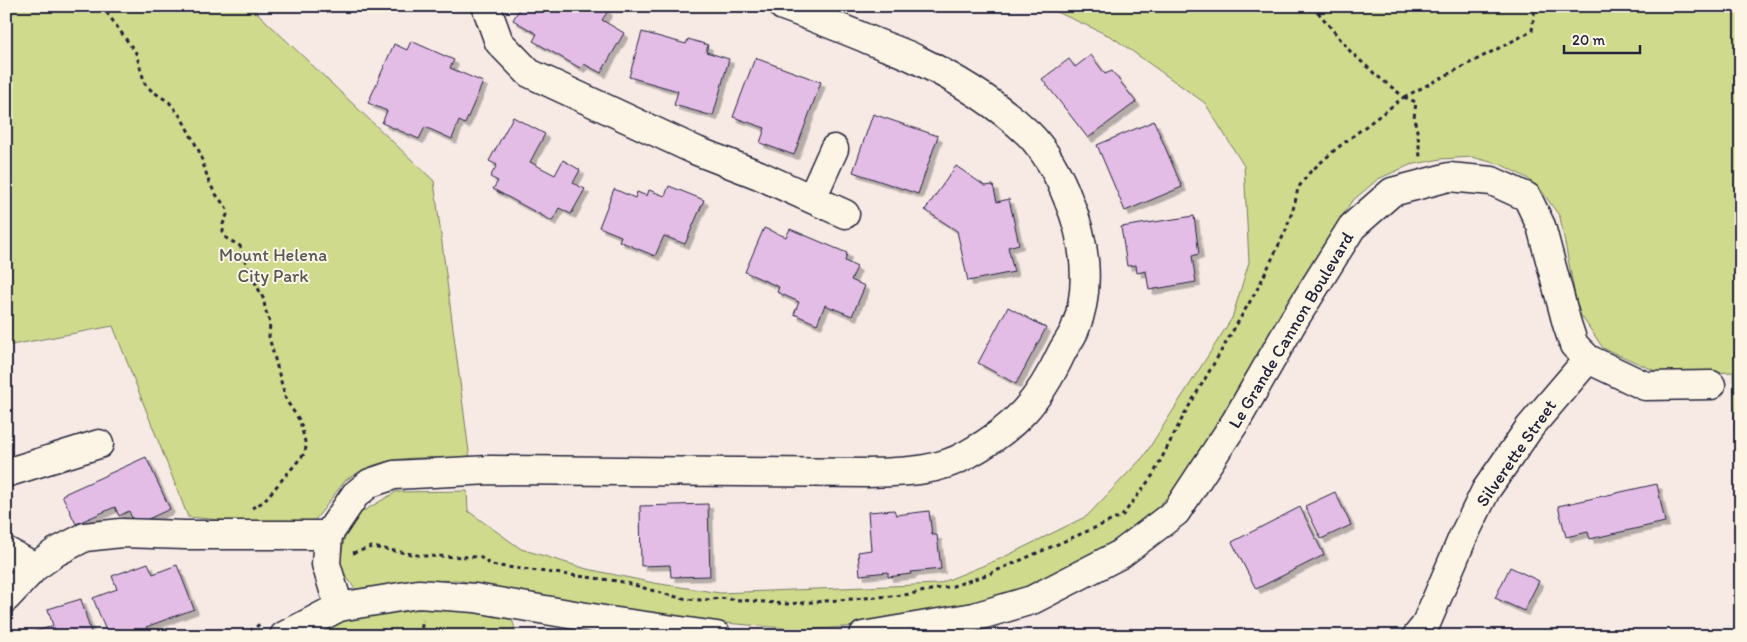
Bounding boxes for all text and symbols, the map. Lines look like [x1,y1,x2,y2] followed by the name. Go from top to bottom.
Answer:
[1564,22,1641,54] scale bar
[1572,31,1606,49] text: 20 m
[1223,228,1359,432] street label: Le Grande Cannon Boulevard
[219,244,327,287] park label: Mount Helena City Park
[1471,395,1561,511] street label: Silverette Street

